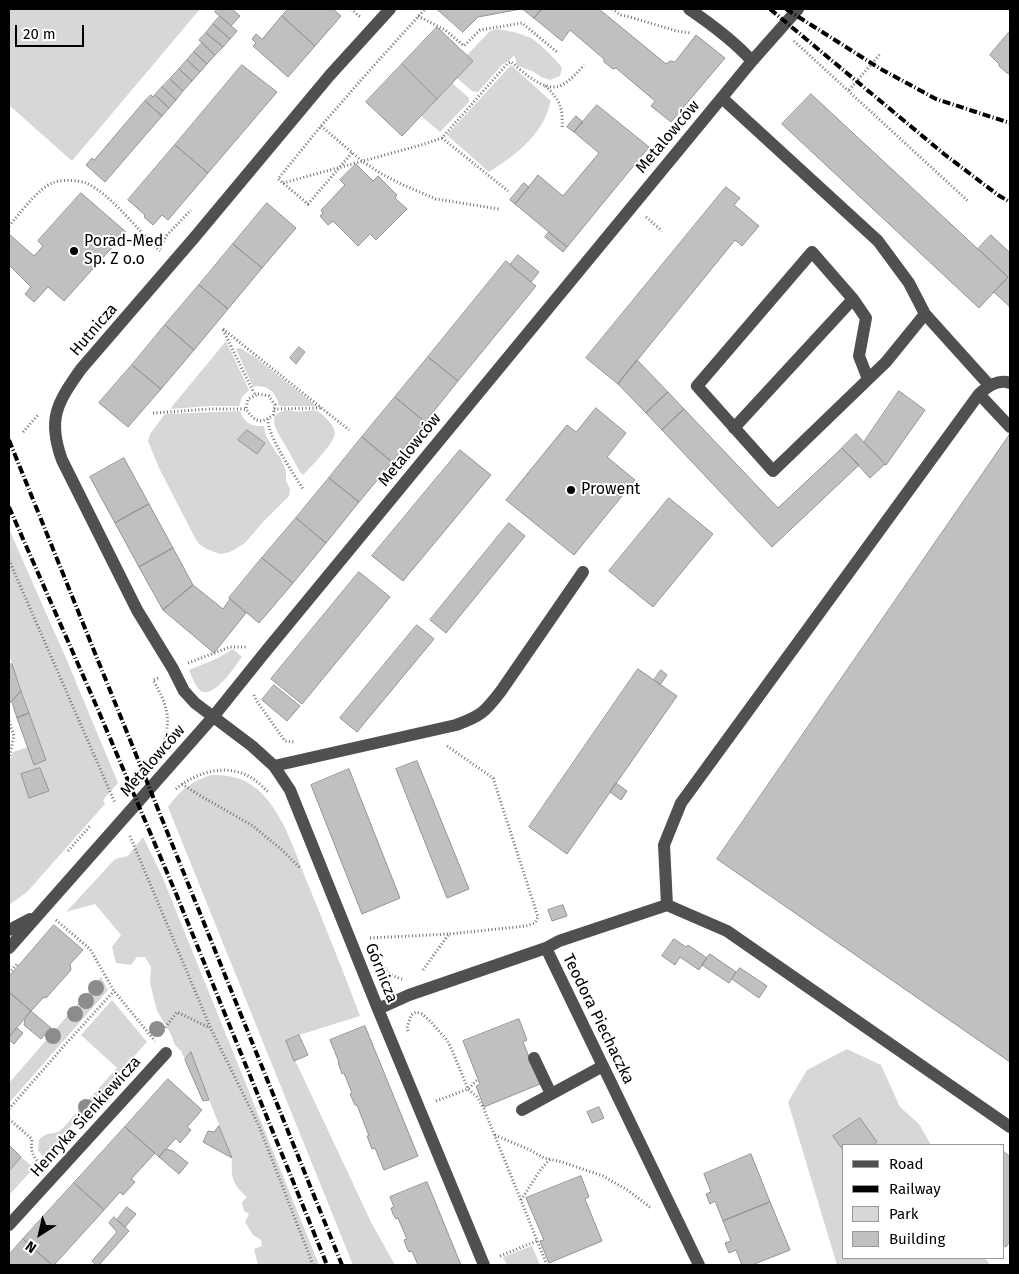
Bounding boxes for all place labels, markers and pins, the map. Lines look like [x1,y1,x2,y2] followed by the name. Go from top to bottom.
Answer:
[84,232,163,270] place label: Porad-Med Sp. Z o.o
[68,245,80,257] marker: Porad-Med Sp. Z o.o
[581,480,640,500] place label: Prowent
[565,484,577,496] marker: Prowent

